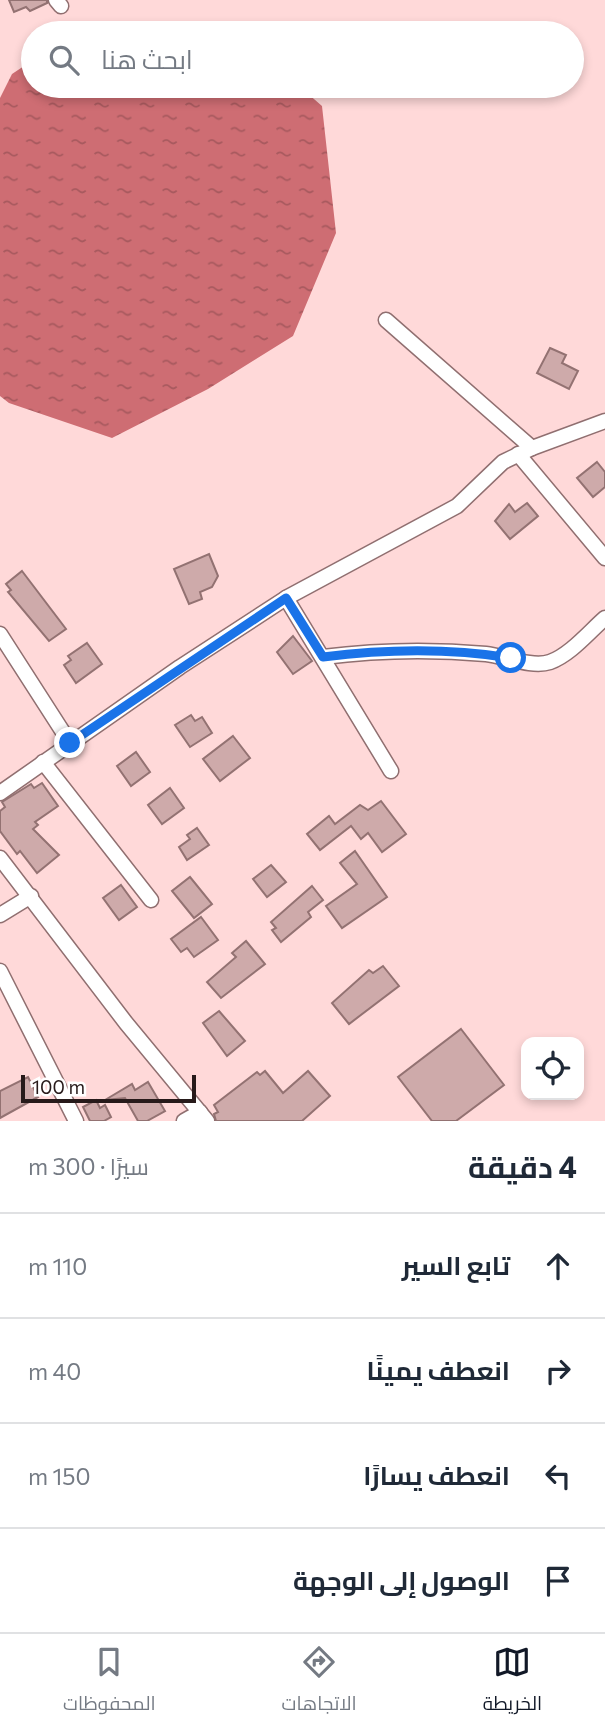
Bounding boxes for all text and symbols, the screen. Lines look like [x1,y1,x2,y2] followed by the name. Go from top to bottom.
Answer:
[21,21,584,98] search box
[45,41,83,79] icon: search
[101,43,193,74] text: ابحث هنا
[495,642,526,673] route start
[54,727,85,758] route end
[521,1037,584,1100] map controls
[521,1037,584,1100] button: locate
[21,1072,196,1104] scale bar
[32,1075,85,1098] text: 100 m
[468,1147,577,1184] text: 4 دقيقة
[28,1152,149,1180] text: سيرًا · 300 m
[539,1247,577,1285] icon: ahead
[402,1249,510,1280] text: تابع السير
[28,1252,87,1280] text: 110 m
[539,1352,577,1390] icon: right
[366,1354,510,1385] text: انعطف يمينًا
[28,1357,81,1385] text: 40 m
[539,1457,577,1495] icon: left
[363,1459,510,1490] text: انعطف يسارًا
[28,1462,91,1490] text: 150 m
[539,1562,577,1600] icon: arrive
[293,1564,510,1595] text: الوصول إلى الوجهة
[63,1643,156,1721] tab: المحفوظات
[281,1643,357,1721] tab: الاتجاهات
[483,1643,542,1721] tab: الخريطة

